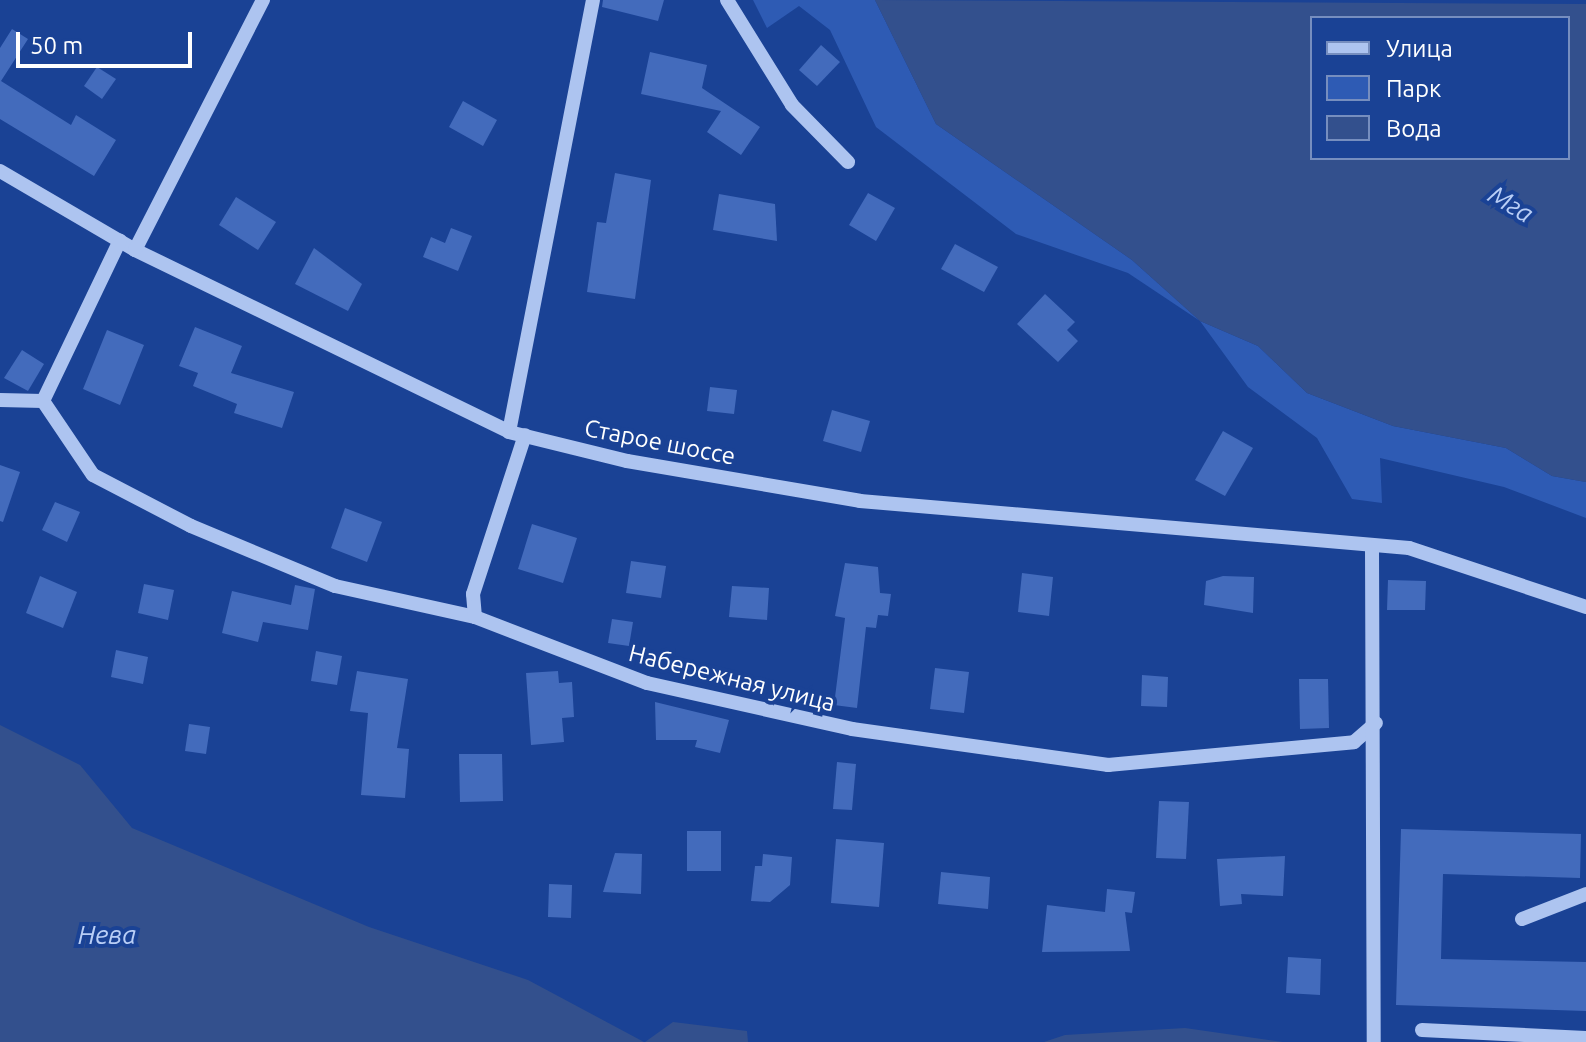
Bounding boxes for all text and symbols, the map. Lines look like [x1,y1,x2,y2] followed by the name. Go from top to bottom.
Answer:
[20,16,196,66] scale bar
[1310,16,1570,160] legend
[30,32,83,59] text: 50 m
[1386,35,1453,62] text: Улица
[1386,75,1441,102] text: Парк
[1386,115,1442,142] text: Вода
[1483,179,1539,229] water label: Мга
[582,413,738,471] street label: Старое шоссе
[626,638,838,718] street label: Набережная улица
[78,919,136,951] water label: Нева

